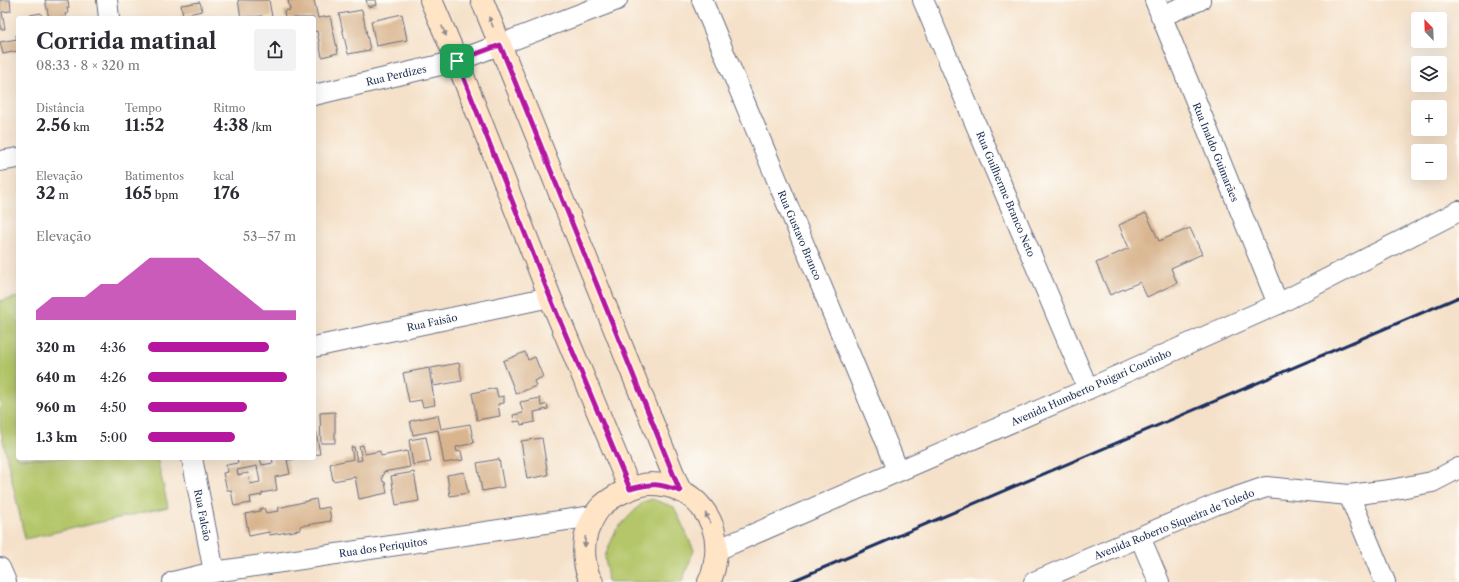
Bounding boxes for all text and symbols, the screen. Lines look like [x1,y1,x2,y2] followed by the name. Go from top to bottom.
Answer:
[1411,12,1447,48] north arrow
[1411,12,1447,180] map controls
[488,16,494,28] one-way arrow
[441,25,447,36] one-way arrow
[36,28,217,55] text: Corrida matinal
[254,29,296,71] button: share
[440,44,474,78] pin
[446,50,468,72] icon: arrive
[1411,56,1447,92] button: layers
[36,57,140,73] text: 08:33 · 8 × 320 m
[365,62,428,89] street label: Rua Perdizes
[1411,100,1447,136] button: +
[36,101,85,115] text: Distância
[125,101,162,115] text: Tempo
[213,101,246,115] text: Ritmo
[1190,101,1241,204] street label: Rua Inaldo Guimarães
[36,115,70,135] text: 2.56
[125,115,164,135] text: 11:52
[213,115,249,135] text: 4:38
[70,120,90,134] text: km
[249,120,272,134] text: /km
[973,129,1038,259] street label: Rua Guilherme Branco Neto
[1411,144,1447,180] button: −
[36,169,83,183] text: Elevação
[125,169,184,183] text: Batimentos
[213,169,234,183] text: kcal
[36,183,56,203] text: 32
[125,183,152,203] text: 165
[213,183,240,203] text: 176
[56,188,69,202] text: m
[152,188,178,202] text: bpm
[775,188,824,282] street label: Rua Gustavo Branco
[36,228,91,244] text: Elevação
[243,228,296,244] text: 53–57 m
[406,311,459,334] street label: Rua Faisão
[36,339,76,355] text: 320 m
[100,339,126,355] text: 4:36
[1008,346,1173,429] street label: Avenida Humberto Puigari Coutinho
[36,369,76,385] text: 640 m
[100,369,126,385] text: 4:26
[36,399,76,415] text: 960 m
[100,399,126,415] text: 4:50
[36,429,78,445] text: 1.3 km
[100,429,127,445] text: 5:00
[1091,486,1256,563] street label: Avenida Roberto Siqueira de Toledo
[191,488,214,542] street label: Rua Falcão
[705,512,712,524] one-way arrow
[338,535,428,560] street label: Rua dos Periquitos
[581,536,588,548] one-way arrow

